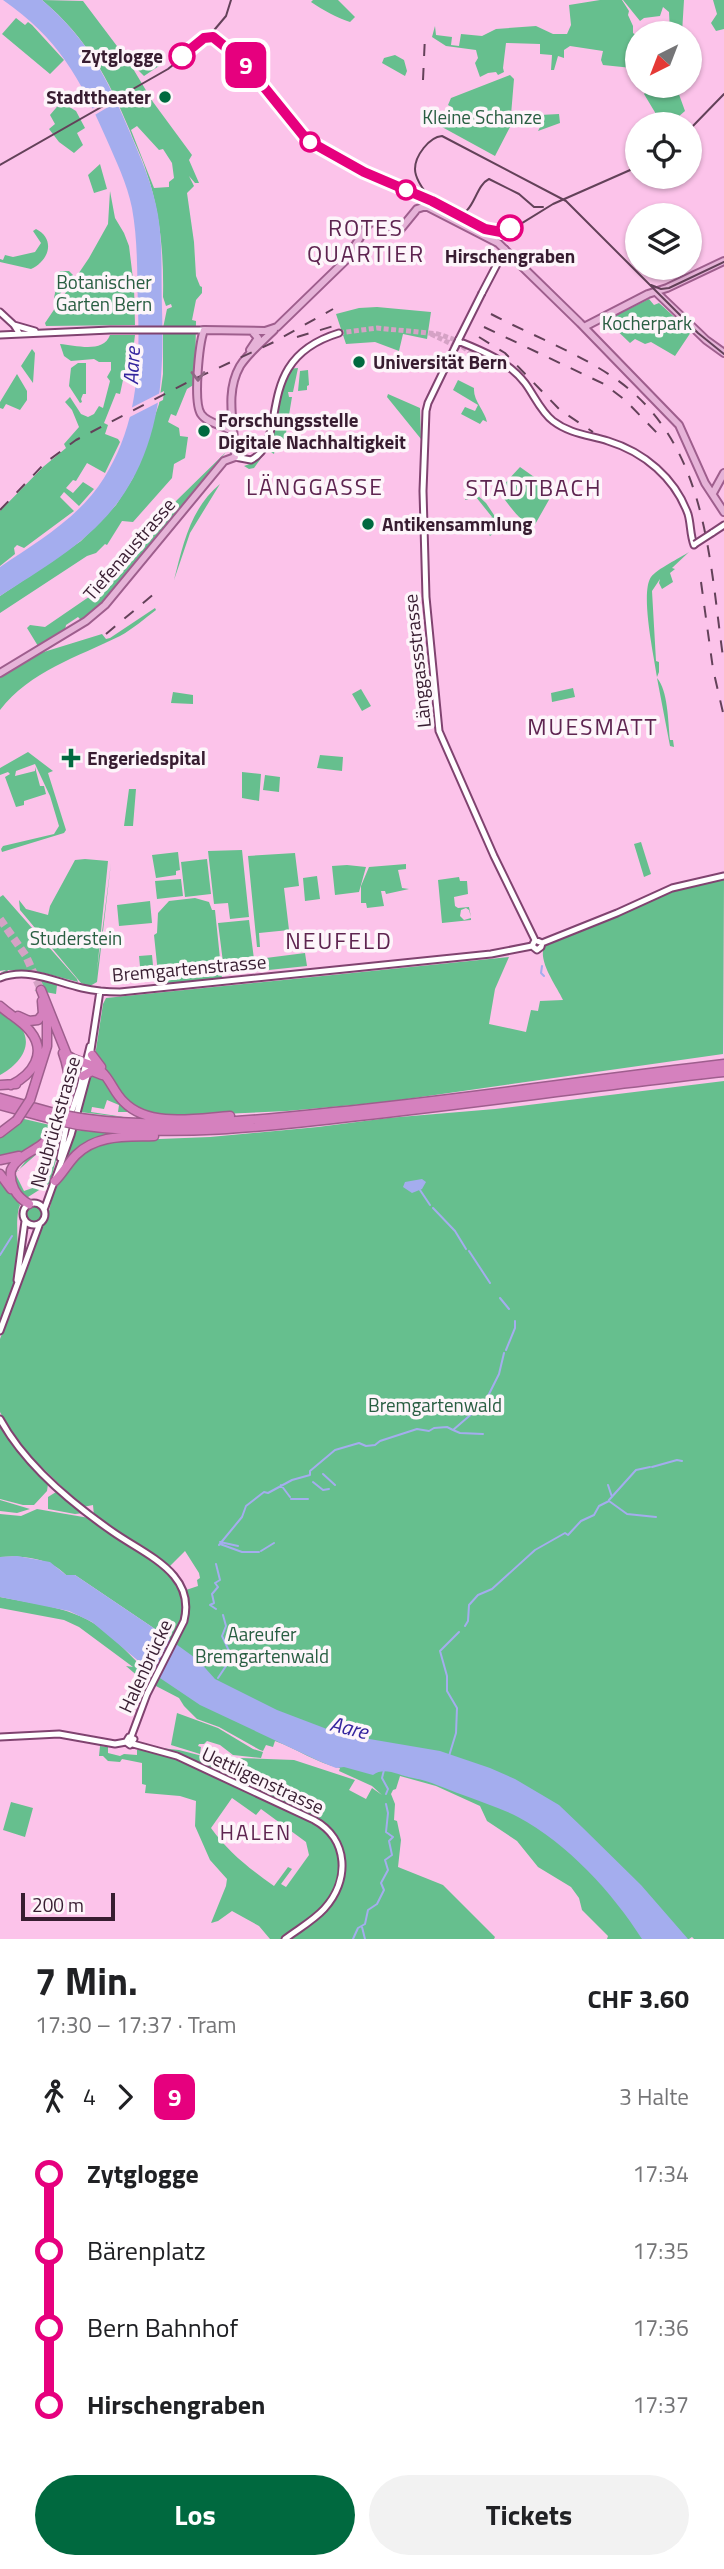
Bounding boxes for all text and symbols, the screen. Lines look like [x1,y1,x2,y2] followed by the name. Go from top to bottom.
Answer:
[625,21,702,98] north arrow
[625,21,702,280] map controls
[81,41,163,70] place label: Zytglogge
[223,42,269,88] line badge: 9
[169,43,195,69] marker: Zytglogge
[239,47,253,83] text: 9
[46,82,151,111] place label: Stadttheater
[157,89,173,105] marker: Stadttheater
[422,102,542,131] park label: Kleine Schanze
[625,112,702,189] button: locate
[300,132,320,152] unlabelled marker
[396,180,416,200] unlabelled marker
[625,203,702,280] button: layers
[307,210,425,271] district label: ROTES QUARTIER
[497,215,523,241] marker: Hirschengraben
[445,241,575,270] place label: Hirschengraben
[56,267,152,318] park label: Botanischer Garten Bern
[602,308,692,337] park label: Kocherpark
[114,345,148,386] water label: Aare
[373,347,507,376] place label: Universität Bern
[351,354,367,370] marker: Universität Bern
[190,372,206,382] one-way arrow
[218,405,406,456] place label: Forschungsstelle Digitale Nachhaltigkeit
[196,423,212,439] marker: Forschungsstelle Digitale Nachhaltigkeit
[246,469,384,504] district label: LÄNGGASSE
[465,470,603,505] district label: STADTBACH
[76,491,182,607] street label: Tiefenaustrasse
[382,509,532,538] place label: Antikensammlung
[360,516,376,532] marker: Antikensammlung
[395,593,438,729] street label: Länggassstrasse
[527,709,659,744] district label: MUESMATT
[87,743,206,772] place label: Engeriedspital
[61,748,81,768] marker: Engeriedspital
[30,923,122,952] park label: Studerstein
[285,923,393,958] district label: NEUFELD
[111,946,267,989] street label: Bremgartenstrasse
[22,1053,87,1191] street label: Neubrückstrasse
[368,1390,502,1419] park label: Bremgartenwald
[110,1614,179,1717] street label: Halenbrücke
[195,1619,329,1670] park label: Aareufer Bremgartenwald
[327,1707,373,1747] water label: Aare
[197,1739,329,1821] street label: Uettligenstrasse
[220,1816,292,1848] district label: HALEN
[21,1890,116,1922] scale bar
[32,1890,84,1919] text: 200 m
[35,1952,138,2010] text: 7 Min.
[587,1979,689,2018] text: CHF 3.60
[35,2007,237,2042] text: 17:30 – 17:37 · Tram
[35,2078,73,2116] icon: walk
[106,2078,144,2116] icon: forward
[83,2079,96,2114] text: 4
[168,2079,181,2115] text: 9
[619,2079,689,2114] text: 3 Halte
[87,2154,199,2193] text: Zytglogge
[632,2156,689,2191] text: 17:34
[87,2231,206,2270] text: Bärenplatz
[632,2233,689,2268] text: 17:35
[87,2308,238,2347] text: Bern Bahnhof
[632,2310,689,2345] text: 17:36
[87,2385,266,2424] text: Hirschengraben
[632,2387,689,2422] text: 17:37
[35,2475,355,2555] button: Los
[369,2475,689,2555] button: Tickets

